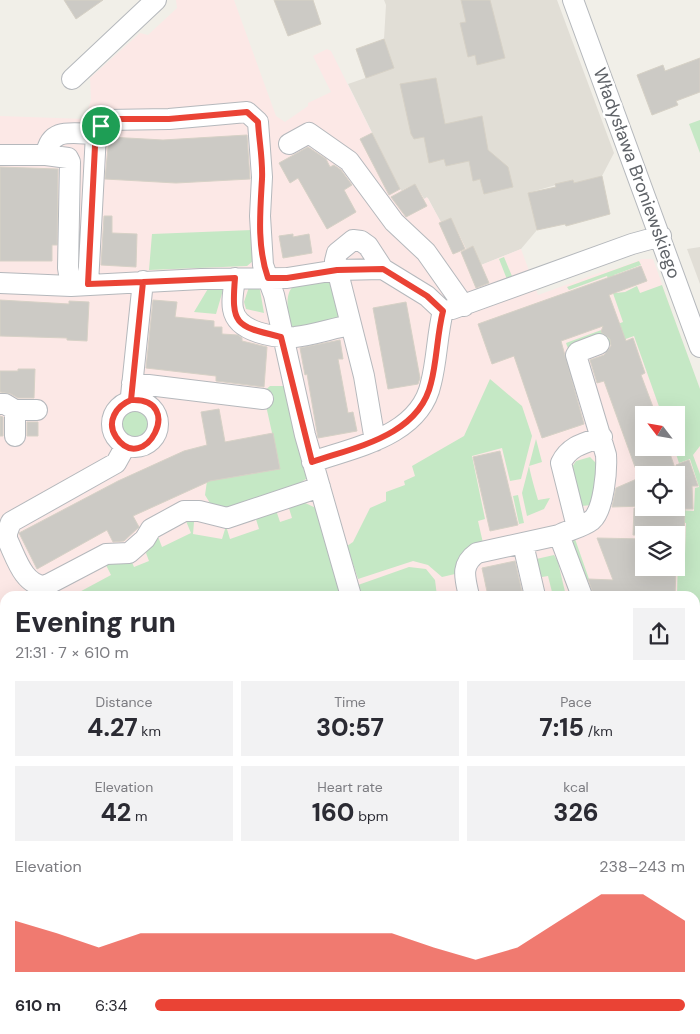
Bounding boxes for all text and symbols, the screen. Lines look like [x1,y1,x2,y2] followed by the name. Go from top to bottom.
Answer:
[588,64,686,282] street label: Władysława Broniewskiego
[80,105,122,147] pin
[87,112,115,140] icon: arrive
[635,406,685,456] north arrow
[635,406,685,576] map controls
[635,466,685,516] button: locate
[635,526,685,576] button: layers
[15,604,176,641] text: Evening run
[633,608,685,660] button: share
[15,642,129,663] text: 21:31 · 7 × 610 m
[96,693,152,711] text: Distance
[334,693,366,711] text: Time
[560,693,592,711] text: Pace
[87,711,138,744] text: 4.27
[316,711,384,744] text: 30:57
[539,711,584,744] text: 7:15
[138,722,161,740] text: km
[584,722,613,740] text: /km
[95,778,153,796] text: Elevation
[317,778,383,796] text: Heart rate
[563,778,589,796] text: kcal
[100,796,131,829] text: 42
[312,796,355,829] text: 160
[553,796,599,829] text: 326
[131,807,148,825] text: m
[355,807,388,825] text: bpm
[15,856,82,877] text: Elevation
[599,856,685,877] text: 238–243 m
[15,995,61,1016] text: 610 m
[95,995,127,1016] text: 6:34

